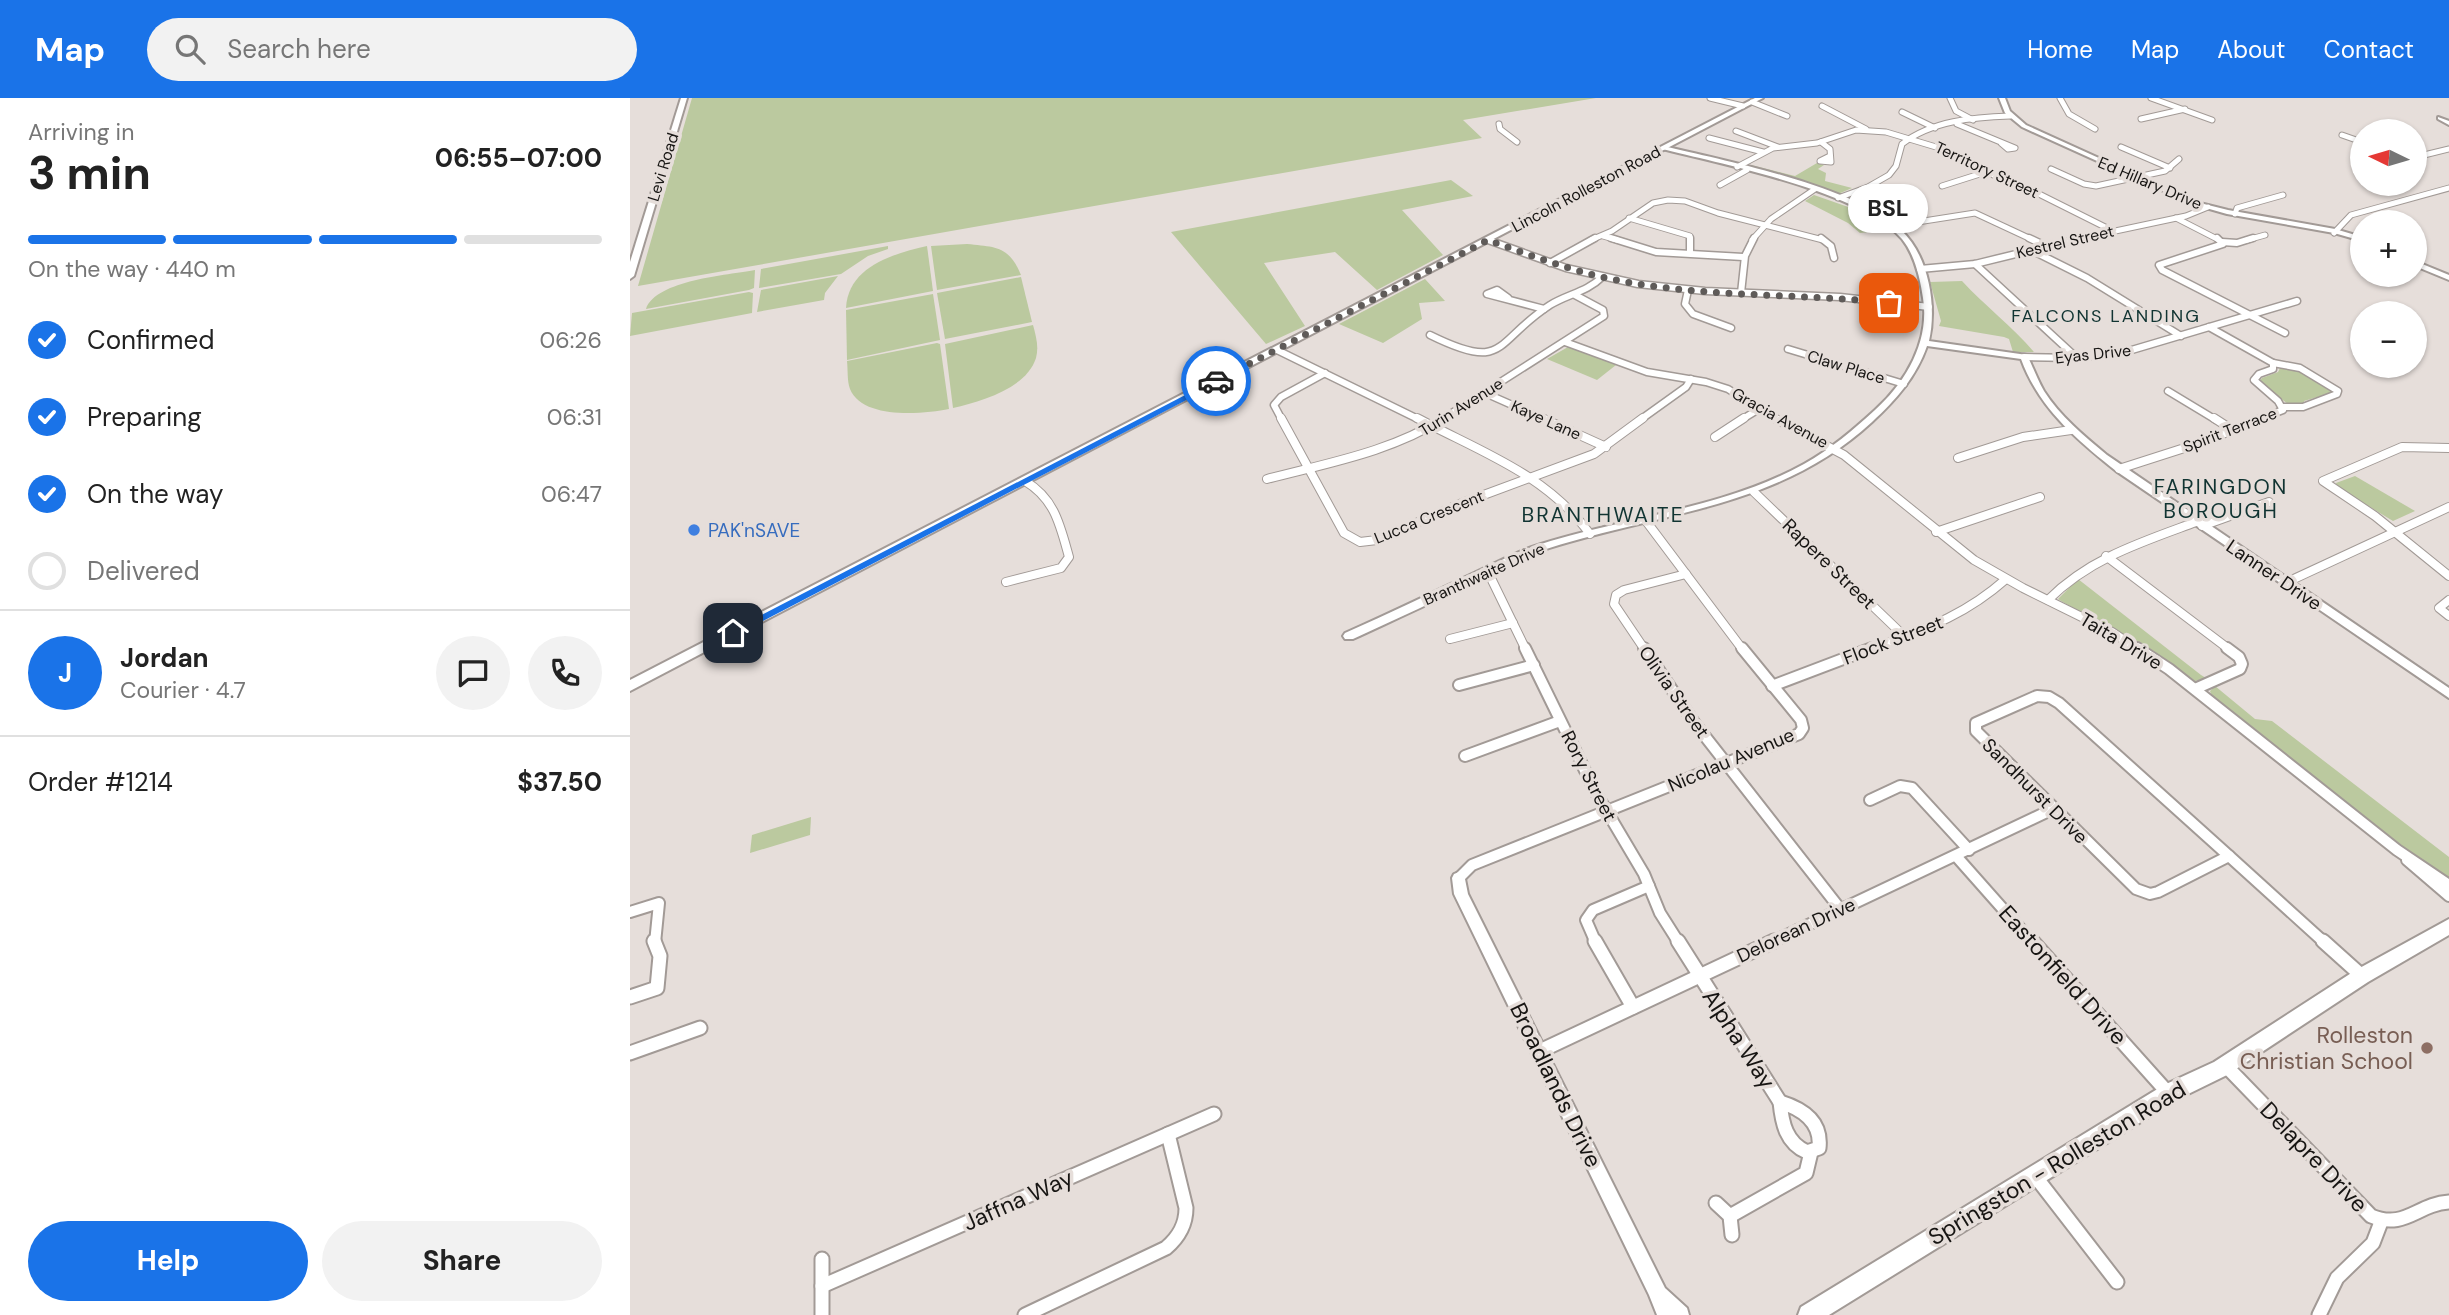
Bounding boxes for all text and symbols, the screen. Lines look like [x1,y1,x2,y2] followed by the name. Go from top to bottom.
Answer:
[147,18,637,81] search box
[35,28,105,71] text: Map
[171,30,209,68] icon: search
[227,32,371,66] text: Search here
[2027,34,2093,65] text: Home
[2131,34,2179,65] text: Map
[2217,34,2286,65] text: About
[2324,34,2414,65] text: Contact
[28,117,134,147] text: Arriving in
[2350,119,2427,196] north arrow
[2350,119,2427,378] map controls
[643,130,683,204] street label: Levi Road
[1932,137,2042,203] street label: Territory Street
[435,141,602,175] text: 06:55–07:00
[1508,141,1664,237] street label: Lincoln Rolleston Road
[28,143,151,203] text: 3 min
[2095,152,2205,214] street label: Ed Hillary Drive
[1849,184,1929,233] callout: BSL
[1867,193,1909,223] text: BSL
[2350,210,2427,287] button: +
[2014,221,2116,263] street label: Kestrel Street
[28,254,236,284] text: On the way · 440 m
[1859,273,1919,333] pin
[1870,284,1908,322] icon: bag
[2350,301,2427,378] button: −
[2011,304,2201,328] district label: FALCONS LANDING
[28,321,66,359] icon: check
[87,323,214,357] text: Confirmed
[539,325,602,355] text: 06:26
[2054,340,2132,368] street label: Eyas Drive
[1805,345,1887,389] street label: Claw Place
[1181,346,1251,416] courier
[1197,362,1235,400] icon: car
[1415,373,1507,441] street label: Turin Avenue
[1728,383,1832,453] street label: Gracia Avenue
[1508,395,1584,445] street label: Kaye Lane
[28,398,66,436] icon: check
[87,400,202,434] text: Preparing
[547,402,602,432] text: 06:31
[2180,402,2280,458] street label: Spirit Terrace
[2154,473,2288,525] district label: FARINGDON BOROUGH
[28,475,66,513] icon: check
[87,477,223,511] text: On the way
[541,479,602,509] text: 06:47
[1371,485,1487,549] street label: Lucca Crescent
[1521,501,1685,529] district label: BRANTHWAITE
[1777,513,1881,615] street label: Rapere Street
[708,518,800,543] place label: PAK'nSAVE
[686,522,702,538] marker: PAK'nSAVE
[2221,534,2327,616] street label: Lanner Drive
[1420,538,1548,610] street label: Branthwaite Drive
[87,554,200,588] text: Delivered
[703,603,763,663] pin
[2075,607,2167,675] street label: Taita Drive
[1840,610,1946,670] street label: Flock Street
[714,614,752,652] icon: home
[436,636,510,710] button: chat
[528,636,602,710] button: phone
[120,641,209,675] text: Jordan
[1633,641,1715,743] street label: Olivia Street
[58,656,72,690] text: J
[120,675,246,705] text: Courier · 4.7
[1664,722,1798,798] street label: Nicolau Avenue
[1556,726,1622,826] street label: Rory Street
[1977,733,2093,849] street label: Sandhurst Drive
[28,765,173,799] text: Order #1214
[517,765,602,799] text: $37.50
[1733,892,1859,968] street label: Delorean Drive
[1992,899,2134,1051] street label: Eastonfield Drive
[1696,984,1782,1095] street label: Alpha Way
[1503,998,1609,1172] street label: Broadlands Drive
[2240,1020,2413,1076] place label: Rolleston Christian School
[2419,1040,2435,1056] marker: Rolleston Christian School
[1923,1074,2191,1252] street label: Springston - Rolleston Road
[2254,1095,2374,1219] street label: Delapre Drive
[958,1162,1078,1238] street label: Jaffna Way
[28,1221,308,1301] button: Help
[322,1221,602,1301] button: Share

